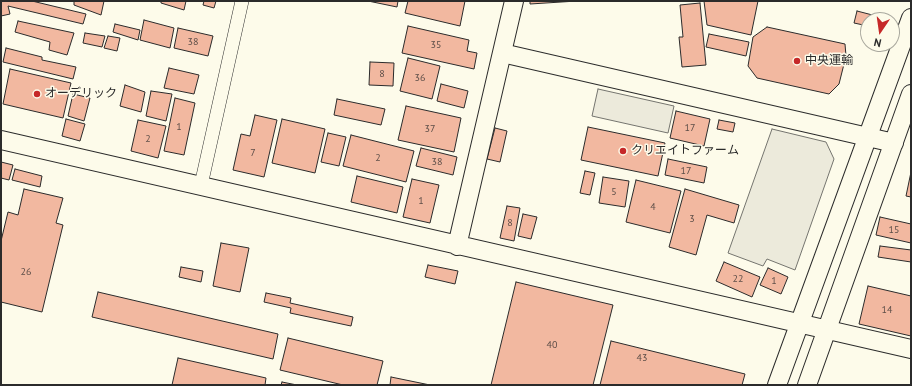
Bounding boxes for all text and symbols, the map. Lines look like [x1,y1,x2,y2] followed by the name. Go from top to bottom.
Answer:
[860,12,900,52] north arrow
[872,35,883,50] text: N
[188,36,198,48] house number: 38
[431,39,441,51] house number: 35
[805,54,853,68] place label: 中央運輸
[792,56,802,66] marker: 中央運輸
[379,68,385,80] house number: 8
[415,72,425,84] house number: 36
[45,87,117,101] place label: オーデリック
[32,89,42,99] marker: オーデリック
[176,121,182,133] house number: 1
[685,122,695,134] house number: 17
[425,123,435,135] house number: 37
[145,133,151,145] house number: 2
[631,144,739,158] place label: クリエイトファーム
[618,146,628,156] marker: クリエイトファーム
[250,147,256,159] house number: 7
[375,152,381,164] house number: 2
[432,156,442,168] house number: 38
[681,165,691,177] house number: 17
[611,186,617,198] house number: 5
[418,195,424,207] house number: 1
[650,201,656,213] house number: 4
[689,213,695,225] house number: 3
[507,217,513,229] house number: 8
[889,224,899,236] house number: 15
[21,266,31,278] house number: 26
[733,273,743,285] house number: 22
[771,275,777,287] house number: 1
[882,304,892,316] house number: 14
[547,339,557,351] house number: 40
[637,352,647,364] house number: 43

